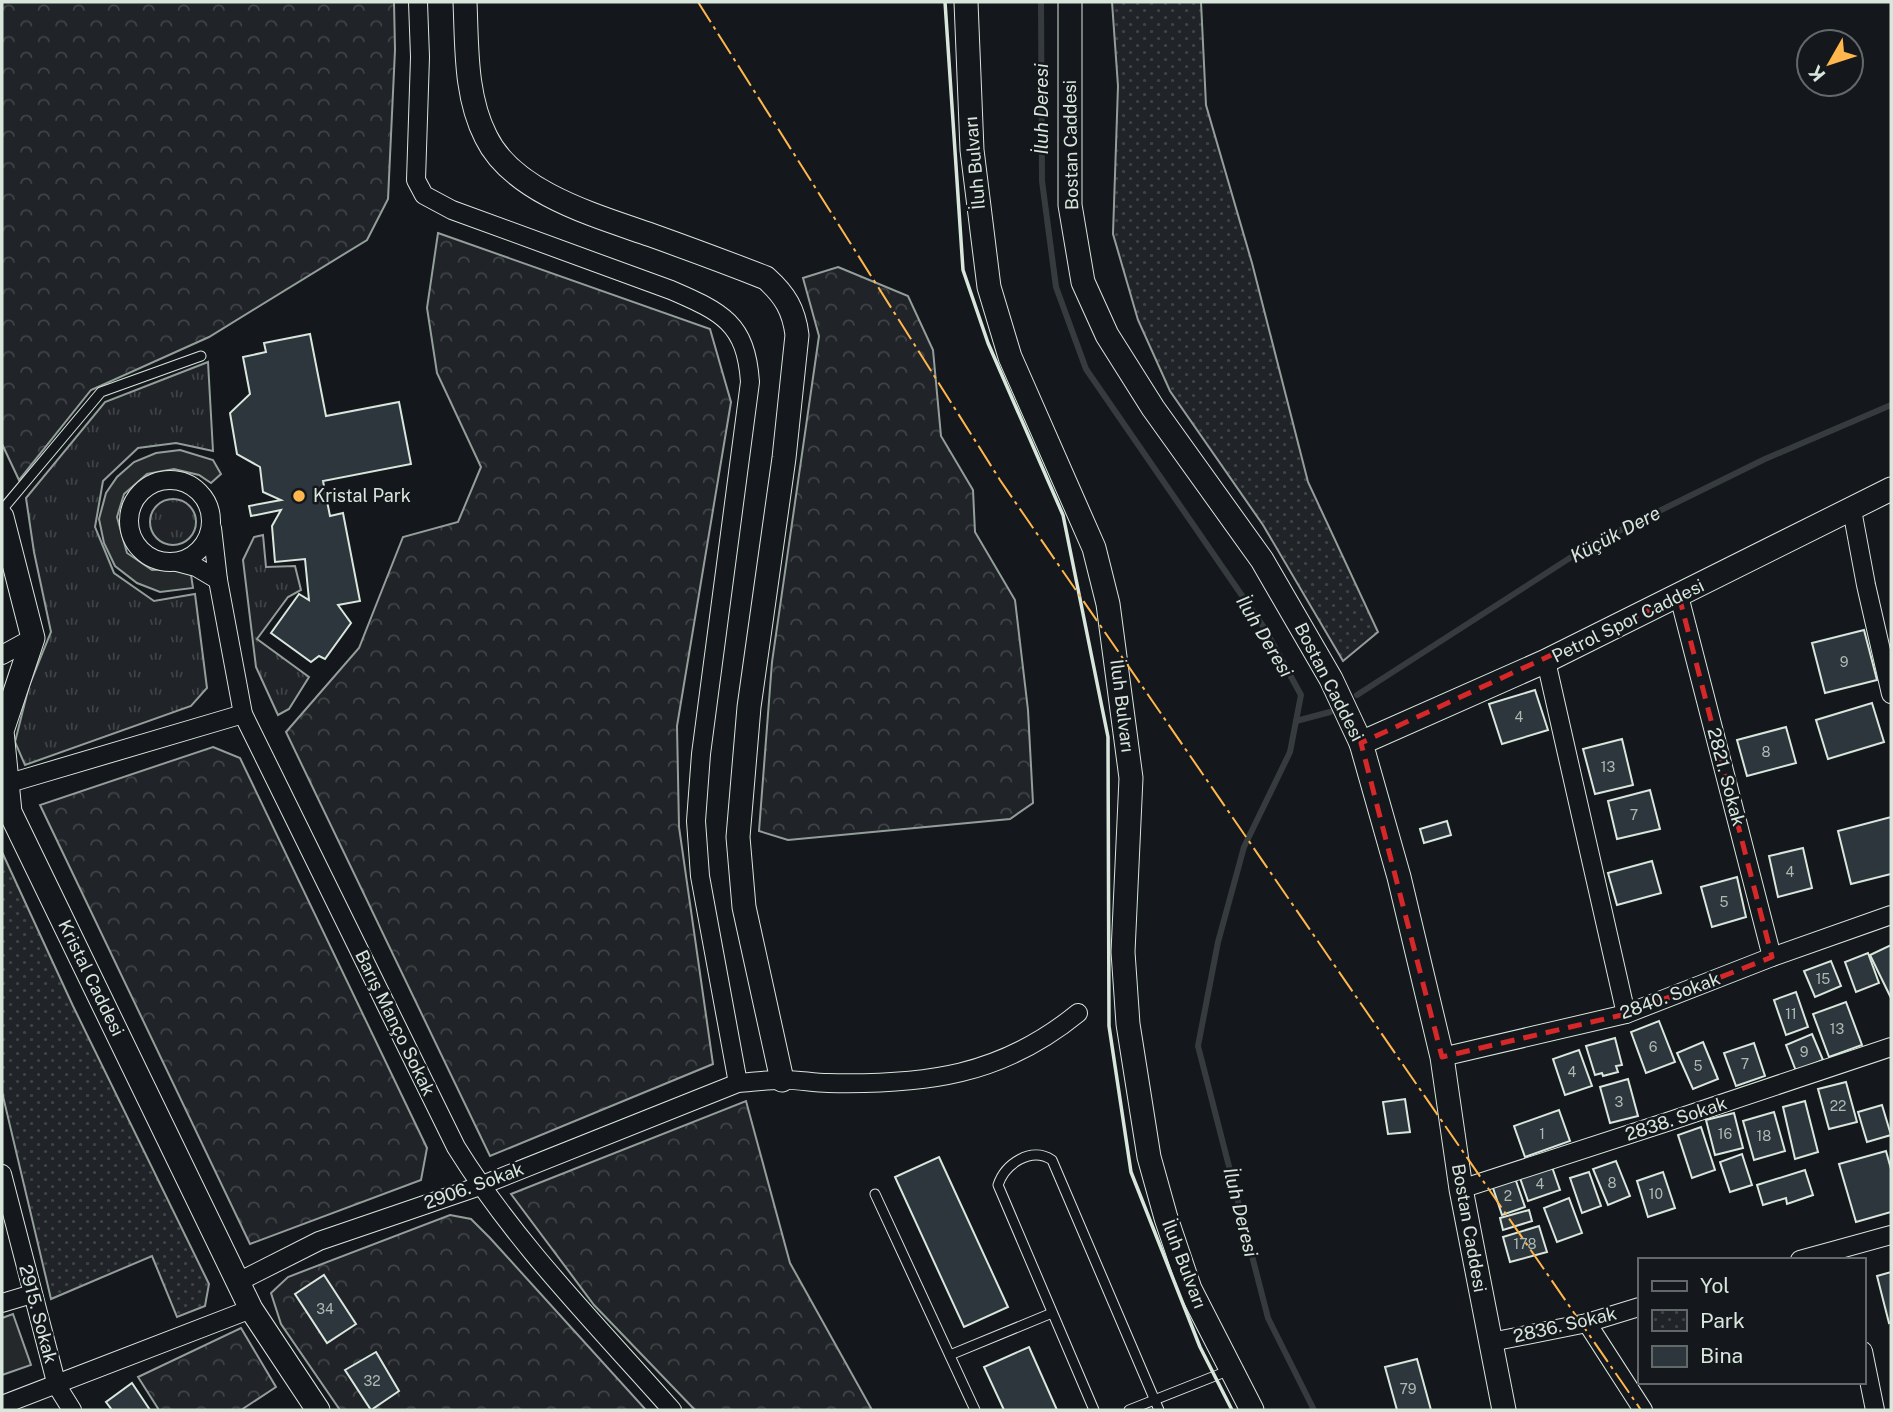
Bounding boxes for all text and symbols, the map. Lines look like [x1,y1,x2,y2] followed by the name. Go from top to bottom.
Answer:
[1795,28,1865,98] north arrow
[1804,61,1830,86] text: K
[1030,63,1052,155] water label: İluh Deresi
[1059,80,1082,210] street label: Bostan Caddesi
[959,116,989,211] street label: İluh Bulvarı
[313,485,411,506] place label: Kristal Park
[291,488,307,504] marker: Kristal Park
[1566,501,1664,567] water label: Küçük Dere
[1548,575,1707,667] street label: Petrol Spor Caddesi
[1232,591,1298,681] water label: İluh Deresi
[1291,619,1368,745] street label: Bostan Caddesi
[1840,654,1849,670] house number: 9
[1106,658,1140,754] street label: İluh Bulvarı
[1515,709,1524,725] house number: 4
[1703,725,1750,828] street label: 2821. Sokak
[1761,744,1771,760] house number: 8
[1601,759,1615,775] house number: 13
[1630,807,1638,823] house number: 7
[1786,864,1795,880] house number: 4
[1720,894,1729,910] house number: 5
[54,916,129,1039] street label: Kristal Caddesi
[351,947,440,1099] street label: Barış Manço Sokak
[1617,968,1723,1023] street label: 2840. Sokak
[1816,971,1830,987] house number: 15
[1785,1006,1797,1022] house number: 11
[1830,1021,1844,1037] house number: 13
[1649,1039,1658,1055] house number: 6
[1800,1044,1809,1060] house number: 9
[1741,1056,1749,1072] house number: 7
[1694,1058,1703,1074] house number: 5
[1568,1064,1577,1080] house number: 4
[1622,1092,1729,1145] street label: 2838. Sokak
[1615,1094,1624,1110] house number: 3
[1830,1098,1846,1114] house number: 22
[1539,1126,1545,1142] house number: 1
[1718,1126,1732,1142] house number: 16
[1757,1128,1771,1144] house number: 18
[421,1158,526,1213] street label: 2906. Sokak
[1448,1162,1491,1294] street label: Bostan Caddesi
[1219,1165,1263,1259] water label: İluh Deresi
[1607,1175,1617,1191] house number: 8
[1536,1176,1545,1192] house number: 4
[1649,1186,1663,1202] house number: 10
[1504,1188,1512,1204] house number: 2
[1158,1216,1212,1311] street label: İluh Bulvarı
[1514,1236,1536,1252] house number: 178
[1638,1258,1865,1384] legend
[15,1262,62,1366] street label: 2915. Sokak
[1700,1273,1730,1298] text: Yol
[316,1301,334,1317] house number: 34
[1511,1302,1618,1347] street label: 2836. Sokak
[1700,1308,1745,1333] text: Park
[1700,1343,1743,1368] text: Bina
[363,1373,381,1389] house number: 32
[1400,1381,1417,1397] house number: 79

